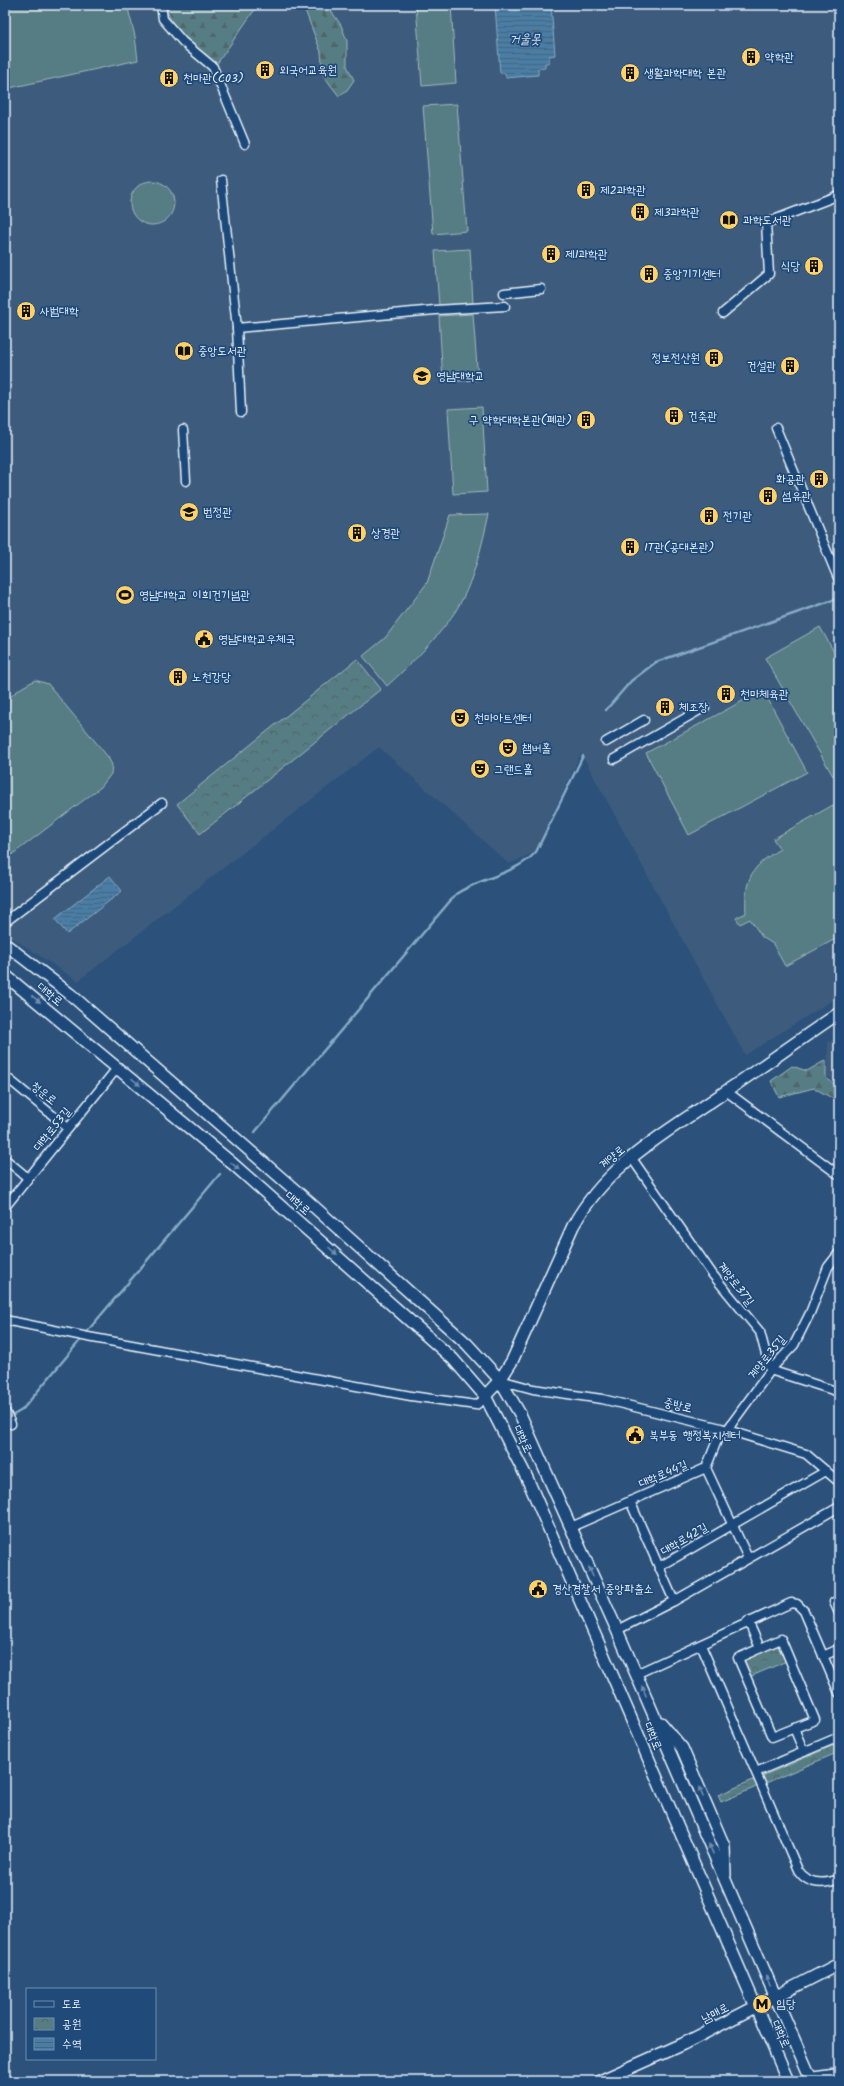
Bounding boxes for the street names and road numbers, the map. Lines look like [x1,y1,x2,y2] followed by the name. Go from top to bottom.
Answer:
[32,978,67,1011] street label: 대학로
[26,1077,61,1110] street label: 청운로
[29,1103,76,1155] street label: 대학로53길
[595,1141,630,1174] street label: 계양로
[281,1187,315,1220] street label: 대학로
[712,1258,759,1311] street label: 계양로37길
[744,1331,791,1383] street label: 계양로35길
[662,1393,694,1418] street label: 중방로
[508,1422,537,1456] street label: 대학로
[636,1455,691,1493] street label: 대학로44길
[657,1518,712,1561] street label: 대학로42길
[638,1719,667,1753] street label: 대학로
[698,1998,732,2028] street label: 남매로
[766,2017,795,2051] street label: 대학로

